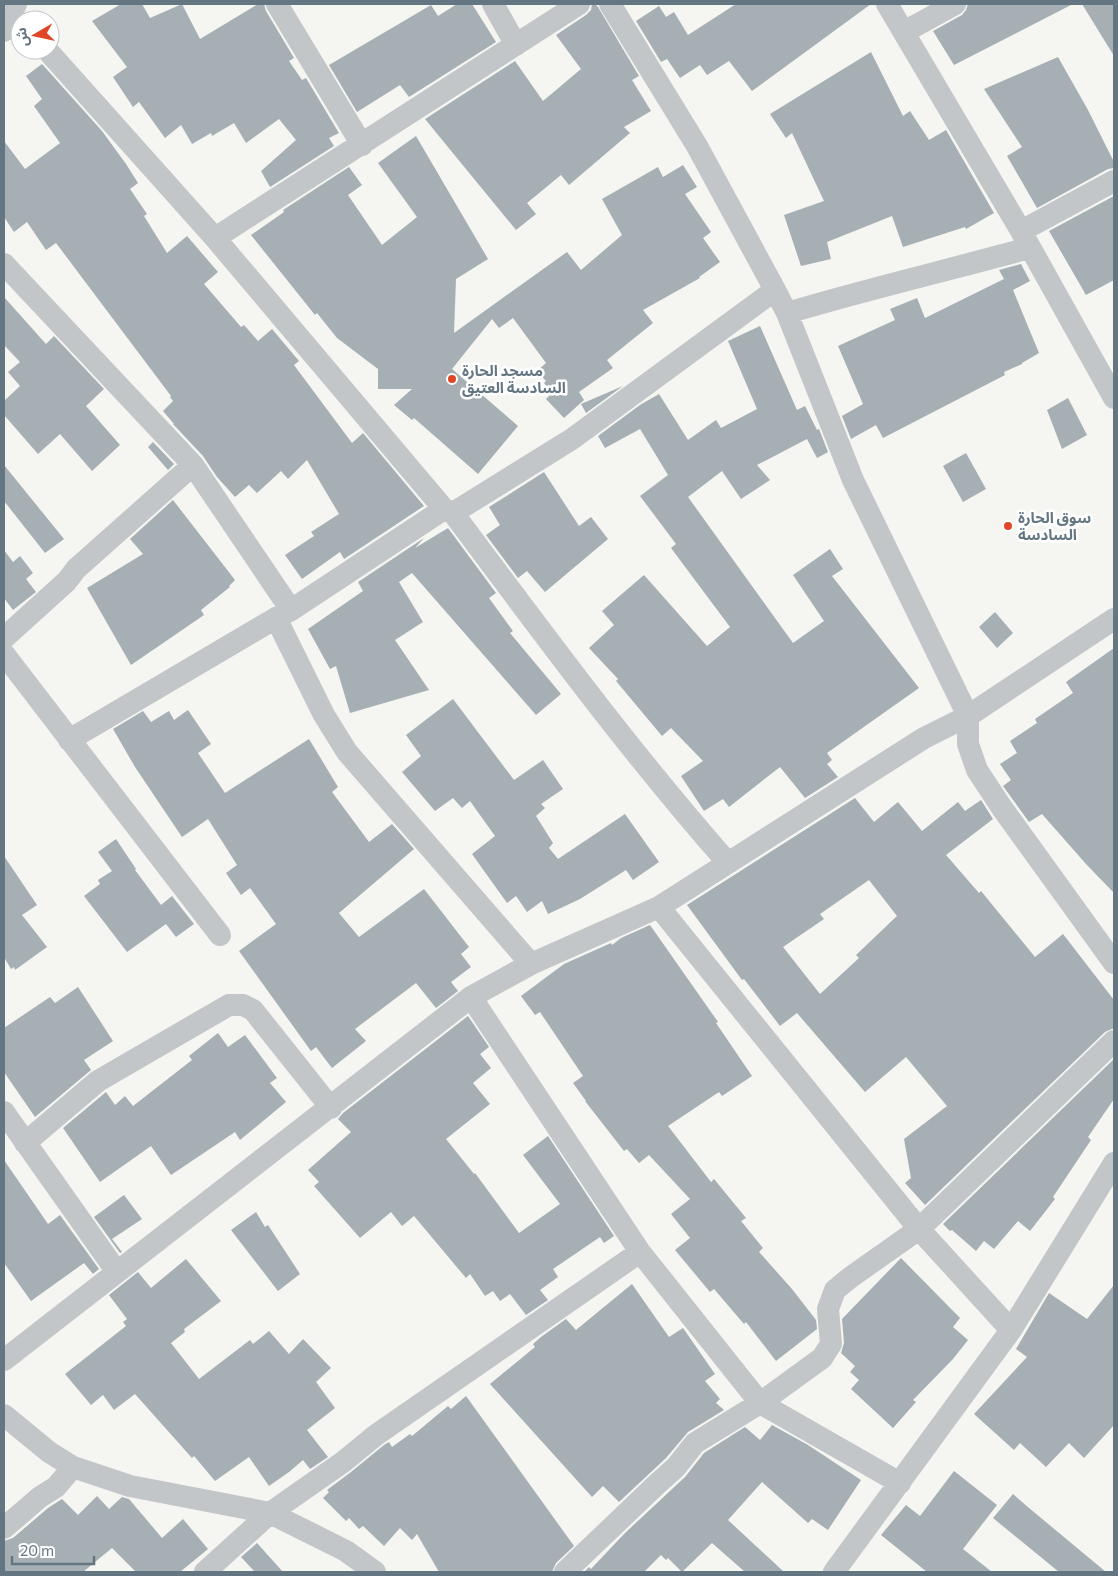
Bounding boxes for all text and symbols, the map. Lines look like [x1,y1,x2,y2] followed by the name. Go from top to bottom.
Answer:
[10,10,60,60] north arrow
[12,26,32,48] text: ش
[462,361,566,397] place label: مسجد الحارة السادسة العتيق
[446,373,458,385] marker: مسجد الحارة السادسة العتيق
[1018,508,1091,543] place label: سوق الحارة السادسة
[1002,520,1014,532] marker: سوق الحارة السادسة
[12,1534,95,1566] scale bar
[20,1541,54,1559] text: 20 m

